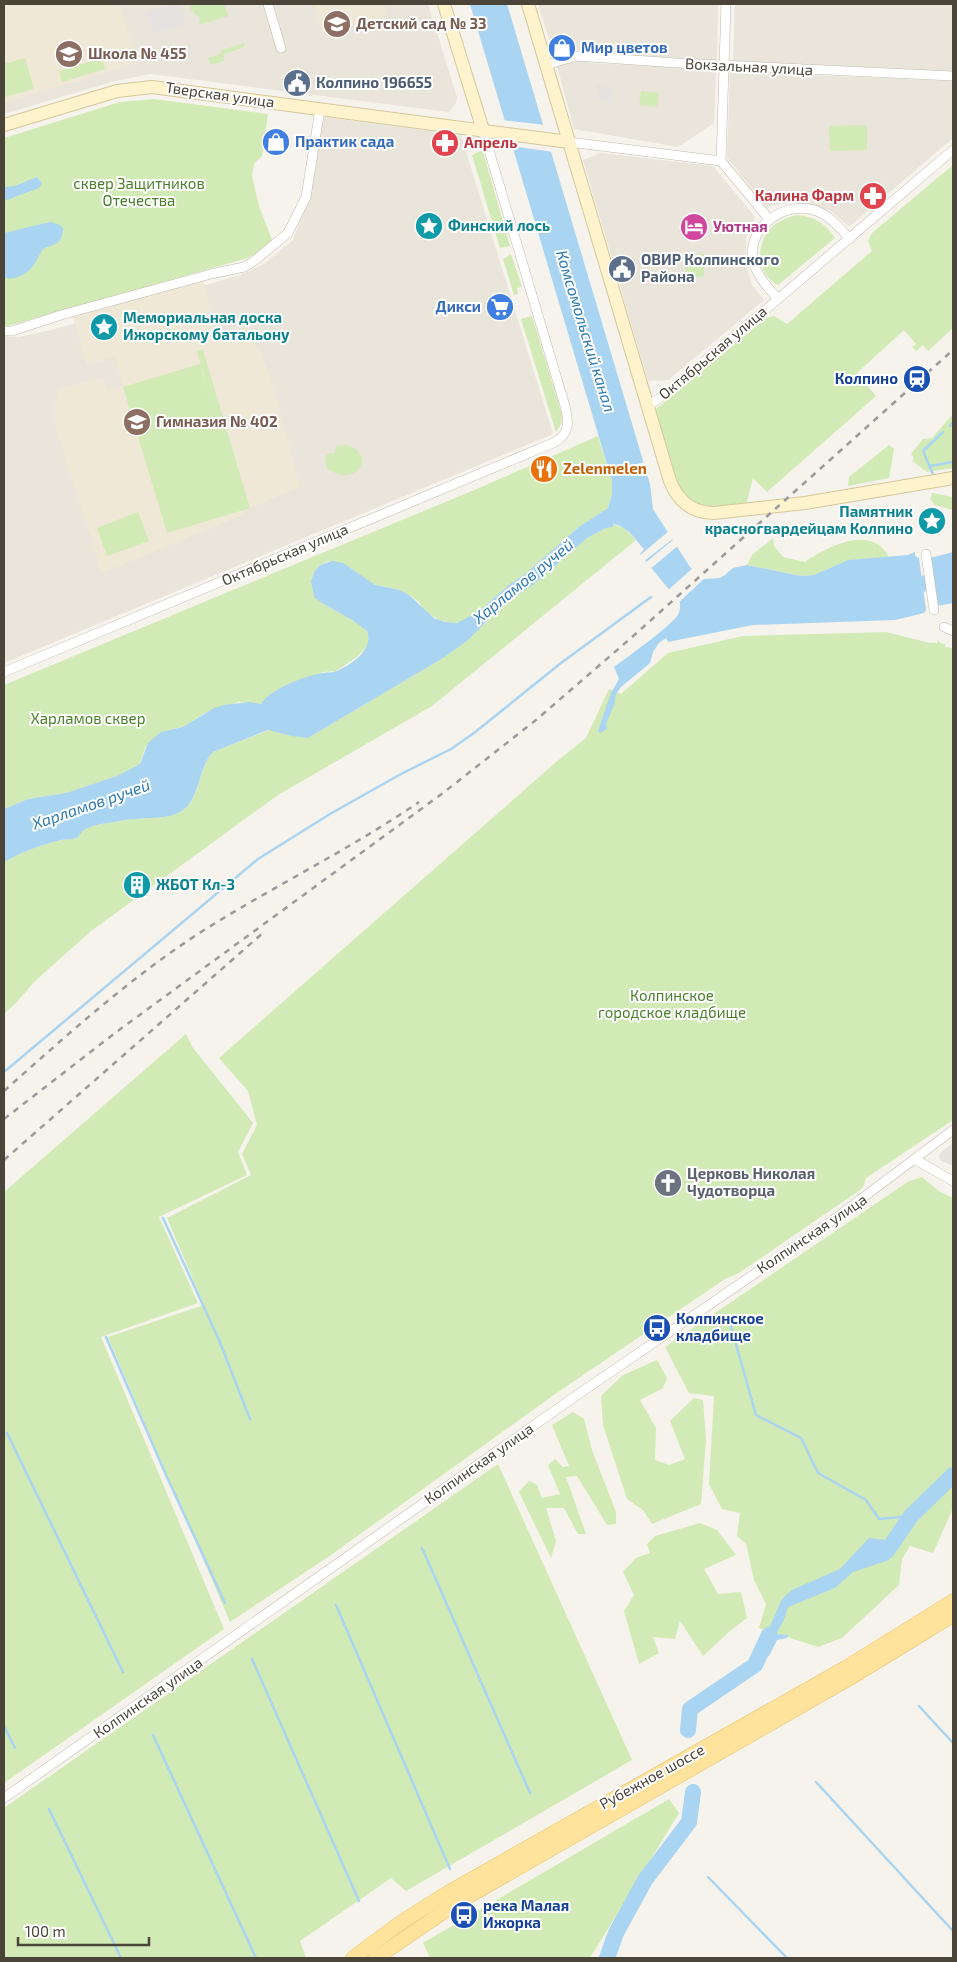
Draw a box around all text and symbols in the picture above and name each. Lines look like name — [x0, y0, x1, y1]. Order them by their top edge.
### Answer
school or university icon: Детский сад № 33 — [322, 9, 352, 39]
place label: Детский сад № 33 — [356, 14, 487, 32]
shop icon: Мир цветов — [547, 33, 577, 63]
place label: Мир цветов — [581, 38, 668, 56]
school or university icon: Школа № 455 — [54, 39, 84, 69]
place label: Школа № 455 — [88, 44, 186, 62]
street label: Вокзальная улица — [685, 54, 814, 79]
public building icon: Колпино 196655 — [282, 68, 312, 98]
place label: Колпино 196655 — [316, 73, 432, 91]
street label: Тверская улица — [164, 77, 276, 112]
shop icon: Практик сада — [261, 127, 291, 157]
pharmacy icon: Апрель — [430, 128, 460, 158]
place label: Практик сада — [295, 132, 394, 150]
place label: Апрель — [464, 133, 517, 151]
park label: сквер Защитников Отечества — [73, 174, 205, 209]
pharmacy icon: Калина Фарм — [858, 181, 888, 211]
place label: Калина Фарм — [755, 186, 854, 204]
place icon: Финский лось — [414, 211, 444, 241]
hotel icon: Уютная — [679, 212, 709, 242]
place label: Финский лось — [448, 216, 550, 234]
place label: Уютная — [713, 217, 768, 235]
water label: Комсомольский канал — [553, 248, 620, 414]
place label: ОВИР Колпинского Района — [641, 250, 779, 285]
public building icon: ОВИР Колпинского Района — [607, 254, 637, 284]
supermarket icon: Дикси — [485, 292, 515, 322]
place label: Дикси — [436, 297, 481, 315]
street label: Октябрьская улица — [655, 302, 771, 404]
place label: Мемориальная доска Ижорскому батальону — [123, 308, 290, 343]
place icon: Мемориальная доска Ижорскому батальону — [89, 312, 119, 342]
station icon: Колпино — [902, 364, 932, 394]
place label: Колпино — [835, 369, 898, 387]
school or university icon: Гимназия № 402 — [122, 407, 152, 437]
place label: Гимназия № 402 — [156, 412, 278, 430]
restaurant icon: Zelenmelen — [529, 454, 559, 484]
place label: Zelenmelen — [563, 459, 647, 477]
place label: Памятник красногвардейцам Колпино — [705, 502, 914, 537]
place icon: Памятник красногвардейцам Колпино — [917, 506, 947, 536]
street label: Октябрьская улица — [219, 519, 351, 590]
water label: Харламов ручей — [468, 534, 577, 628]
park label: Харламов сквер — [31, 709, 145, 727]
water label: Харламов ручей — [28, 774, 152, 833]
building icon: ЖБОТ Кл-3 — [122, 870, 152, 900]
place label: ЖБОТ Кл-3 — [156, 875, 235, 893]
park label: Колпинское городское кладбище — [598, 986, 746, 1021]
place label: Церковь Николая Чудотворца — [687, 1164, 815, 1199]
church icon: Церковь Николая Чудотворца — [653, 1168, 683, 1198]
street label: Колпинская улица — [753, 1190, 871, 1278]
place label: Колпинское кладбище — [676, 1309, 764, 1344]
bus stop icon: Колпинское кладбище — [642, 1313, 672, 1343]
street label: Колпинская улица — [420, 1419, 537, 1508]
street label: Колпинская улица — [89, 1653, 206, 1742]
street label: Рубежное шоссе — [596, 1740, 708, 1813]
place label: река Малая Ижорка — [483, 1896, 569, 1931]
bus stop icon: река Малая Ижорка — [449, 1900, 479, 1930]
scale bar — [18, 1914, 149, 1946]
text: 100 m — [25, 1922, 66, 1940]

